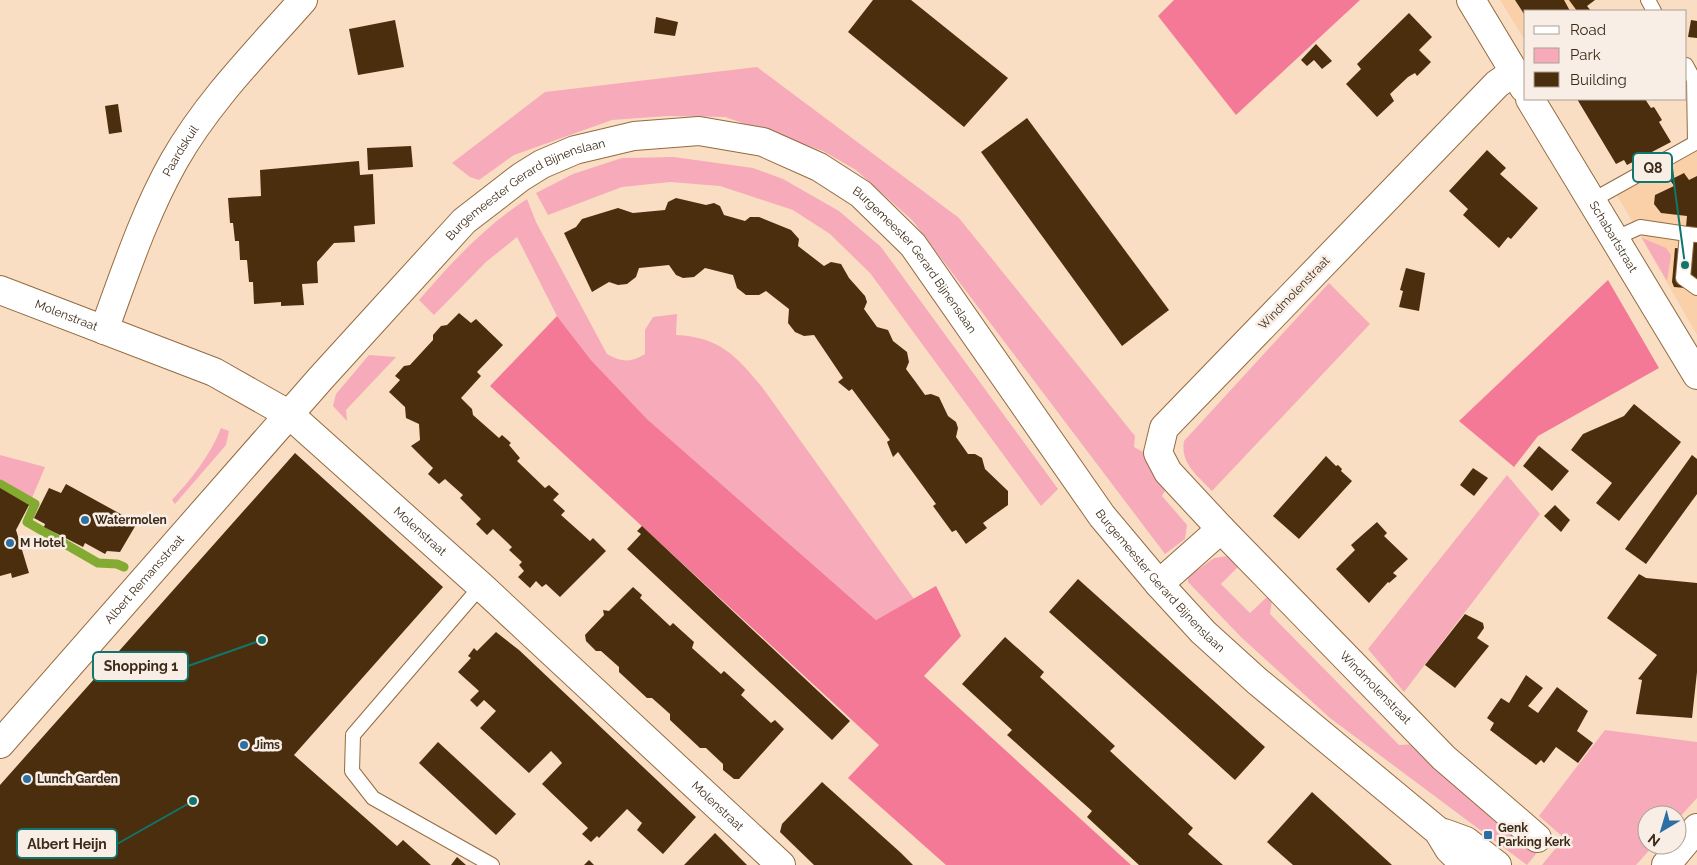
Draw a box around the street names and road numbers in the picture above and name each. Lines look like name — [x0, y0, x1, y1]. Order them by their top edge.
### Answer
street label: Paardskuil — [160, 122, 202, 179]
street label: Burgemeester Gerard Bijnenslaan — [443, 136, 607, 243]
street label: Burgemeester Gerard Bijnenslaan — [850, 184, 979, 336]
street label: Schabartstraat — [1586, 199, 1640, 275]
street label: Windmolenstraat — [1256, 254, 1332, 332]
street label: Molenstraat — [33, 297, 100, 334]
street label: Molenstraat — [391, 504, 449, 559]
street label: Burgemeester Gerard Bijnenslaan — [1093, 507, 1227, 655]
street label: Albert Remansstraat — [102, 532, 187, 627]
street label: Windmolenstraat — [1337, 648, 1414, 727]
street label: Molenstraat — [689, 778, 747, 834]

